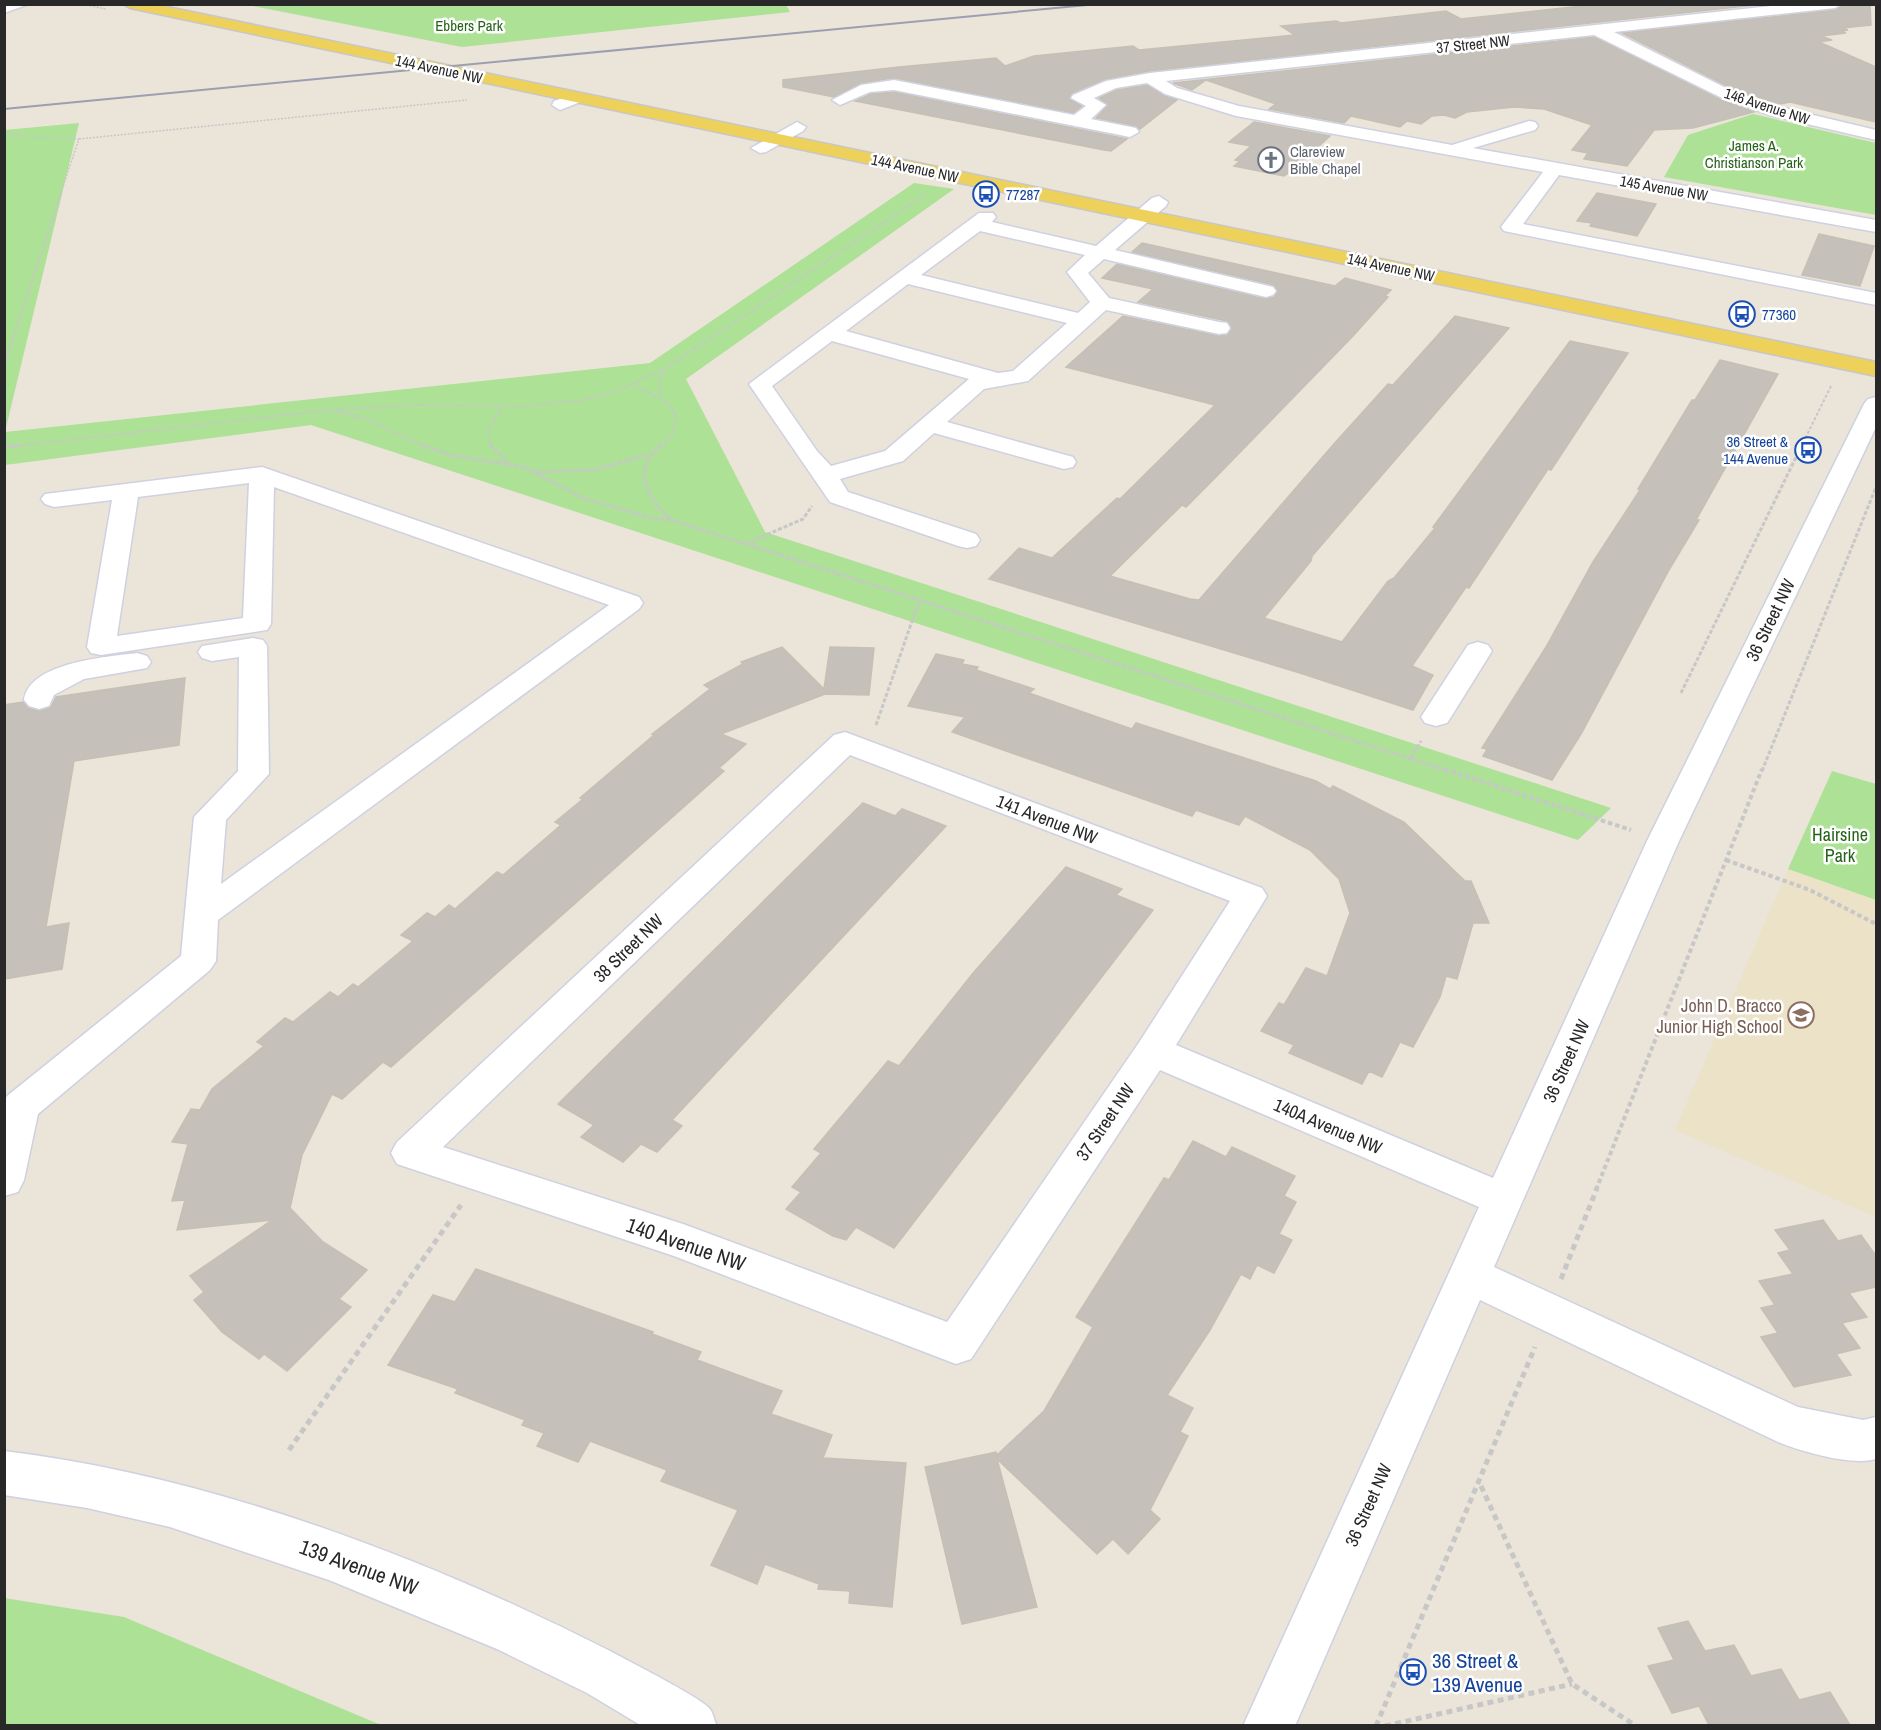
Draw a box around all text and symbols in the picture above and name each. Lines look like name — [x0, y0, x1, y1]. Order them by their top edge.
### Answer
park label: Ebbers Park — [435, 15, 504, 36]
street label: 37 Street NW — [1435, 30, 1511, 58]
street label: 144 Avenue NW — [393, 50, 485, 89]
street label: 146 Avenue NW — [1722, 82, 1813, 130]
park label: James A. Christianson Park — [1705, 135, 1804, 173]
place label: Clareview Bible Chapel — [1290, 141, 1360, 179]
church icon: Clareview Bible Chapel — [1256, 145, 1286, 175]
street label: 144 Avenue NW — [869, 149, 961, 188]
street label: 145 Avenue NW — [1619, 170, 1710, 206]
bus stop icon: 77287 — [971, 179, 1001, 209]
place label: 77287 — [1006, 184, 1040, 205]
street label: 144 Avenue NW — [1345, 248, 1437, 287]
bus stop icon: 77360 — [1727, 299, 1757, 329]
place label: 77360 — [1762, 304, 1796, 325]
place label: 36 Street & 144 Avenue — [1723, 431, 1789, 469]
bus stop icon: 36 Street & 144 Avenue — [1793, 435, 1823, 465]
street label: 36 Street NW — [1739, 575, 1801, 665]
street label: 141 Avenue NW — [993, 788, 1101, 850]
park label: Hairsine Park — [1812, 822, 1868, 868]
street label: 38 Street NW — [587, 908, 669, 988]
place label: John D. Bracco Junior High School — [1656, 993, 1782, 1039]
school or university icon: John D. Bracco Junior High School — [1786, 1000, 1816, 1030]
street label: 36 Street NW — [1537, 1015, 1595, 1107]
street label: 37 Street NW — [1070, 1078, 1140, 1166]
street label: 140A Avenue NW — [1270, 1092, 1386, 1160]
street label: 140 Avenue NW — [623, 1210, 750, 1278]
street label: 36 Street NW — [1339, 1459, 1397, 1551]
street label: 139 Avenue NW — [296, 1532, 423, 1602]
place label: 36 Street & 139 Avenue — [1432, 1646, 1523, 1699]
bus stop icon: 36 Street & 139 Avenue — [1398, 1657, 1428, 1687]

